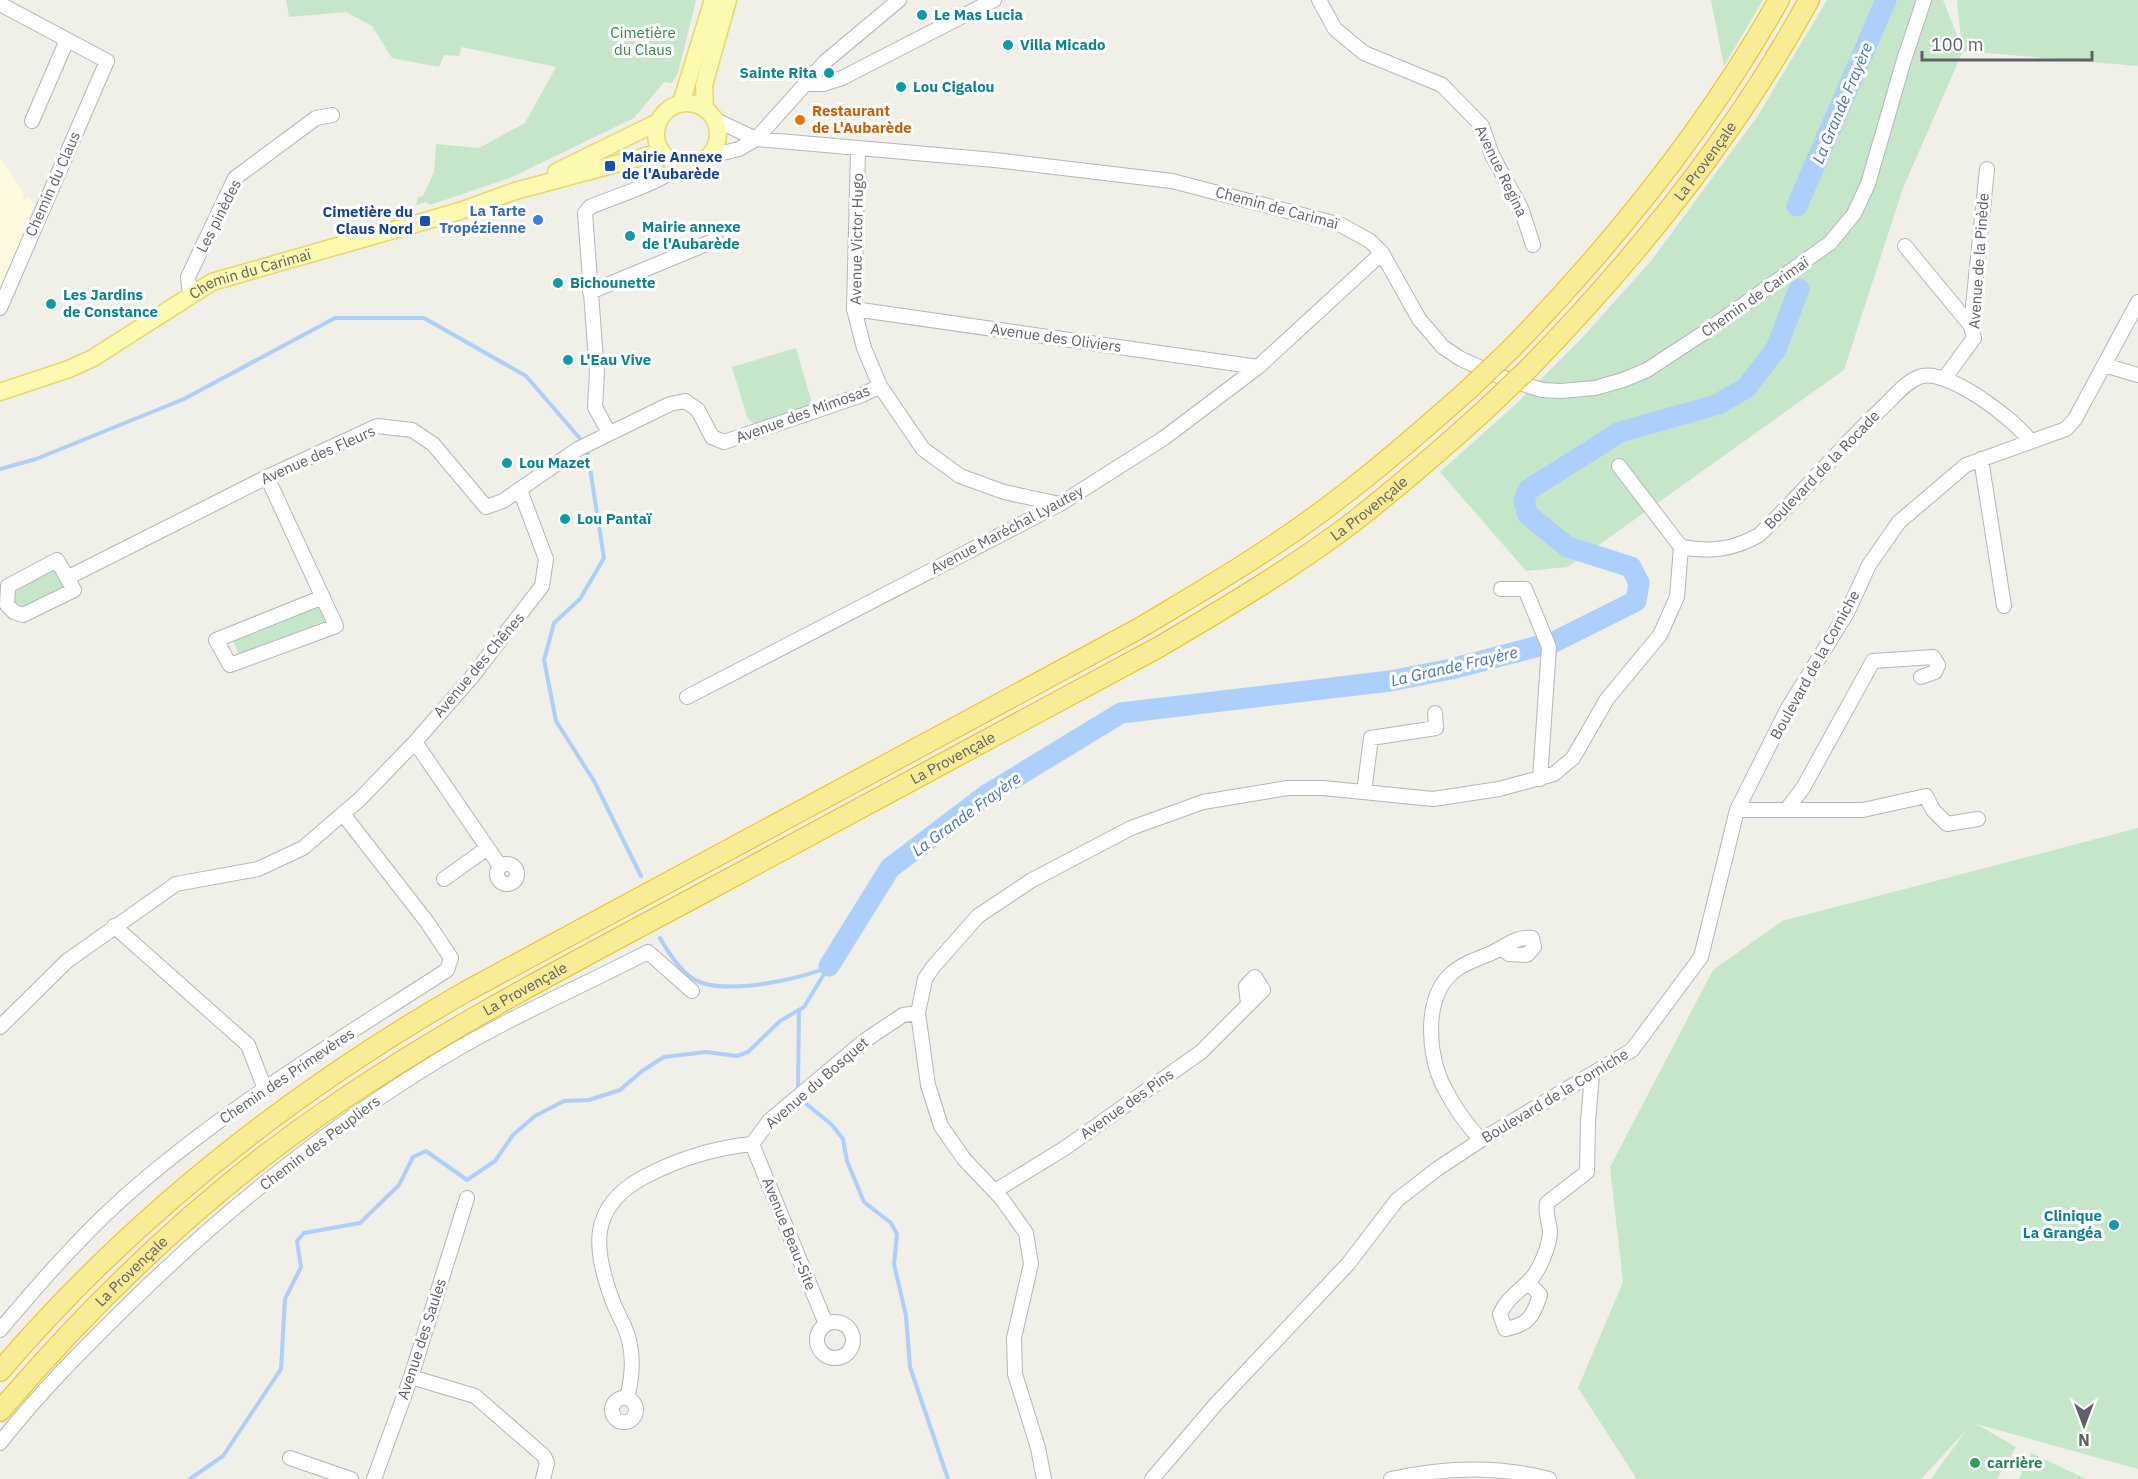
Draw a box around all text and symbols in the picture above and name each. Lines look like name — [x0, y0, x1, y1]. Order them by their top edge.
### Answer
place label: Le Mas Lucia — [934, 5, 1024, 24]
marker: Le Mas Lucia — [915, 8, 929, 22]
park label: Cimetière du Claus — [610, 23, 676, 59]
scale bar — [1922, 24, 2092, 62]
text: 100 m — [1931, 33, 1983, 56]
place label: Villa Micado — [1020, 35, 1106, 54]
marker: Villa Micado — [1001, 38, 1015, 52]
water label: La Grande Frayère — [1807, 39, 1877, 167]
place label: Sainte Rita — [740, 63, 817, 82]
marker: Sainte Rita — [822, 66, 836, 80]
place label: Lou Cigalou — [913, 77, 995, 96]
marker: Lou Cigalou — [894, 80, 908, 94]
place label: Restaurant de L'Aubarède — [812, 101, 912, 137]
marker: Restaurant de L'Aubarède — [793, 113, 807, 127]
street label: La Provençale — [1670, 118, 1740, 204]
street label: Avenue Regina — [1471, 122, 1532, 220]
street label: Chemin du Claus — [21, 128, 84, 239]
place label: Mairie Annexe de l'Aubarède — [622, 147, 722, 183]
marker: Mairie Annexe de l'Aubarède — [603, 159, 617, 173]
street label: Avenue Victor Hugo — [846, 173, 867, 305]
street label: Les pinèdes — [192, 176, 245, 256]
street label: Chemin de Carimaï — [1213, 182, 1341, 233]
street label: Avenue de la Pinède — [1964, 192, 1993, 330]
place label: La Tarte Tropézienne — [439, 201, 526, 237]
place label: Cimetière du Claus Nord — [323, 202, 413, 238]
marker: La Tarte Tropézienne — [531, 213, 545, 227]
marker: Cimetière du Claus Nord — [418, 214, 432, 228]
place label: Mairie annexe de l'Aubarède — [642, 217, 741, 253]
marker: Mairie annexe de l'Aubarède — [623, 229, 637, 243]
street label: Chemin du Carimaï — [186, 244, 313, 303]
street label: Chemin de Carimaï — [1697, 252, 1812, 341]
place label: Bichounette — [570, 273, 656, 292]
marker: Bichounette — [551, 276, 565, 290]
place label: Les Jardins de Constance — [63, 285, 158, 321]
marker: Les Jardins de Constance — [44, 297, 58, 311]
street label: Avenue des Oliviers — [989, 319, 1123, 356]
place label: L'Eau Vive — [580, 350, 651, 369]
marker: L'Eau Vive — [561, 353, 575, 367]
street label: Avenue des Mimosas — [733, 380, 873, 447]
street label: Boulevard de la Rocade — [1760, 406, 1883, 533]
street label: Avenue des Fleurs — [258, 421, 378, 488]
place label: Lou Mazet — [519, 453, 591, 472]
marker: Lou Mazet — [500, 456, 514, 470]
street label: La Provençale — [1326, 472, 1411, 545]
street label: Avenue Maréchal Lyautey — [927, 481, 1087, 578]
place label: Lou Pantaï — [577, 509, 652, 528]
marker: Lou Pantaï — [558, 512, 572, 526]
street label: Boulevard de la Corniche — [1766, 587, 1864, 743]
street label: Avenue des Chênes — [429, 608, 528, 721]
water label: La Grande Frayère — [1389, 642, 1519, 690]
street label: La Provençale — [907, 727, 998, 788]
water label: La Grande Frayère — [908, 768, 1024, 860]
street label: La Provençale — [479, 958, 570, 1020]
street label: Chemin des Primevères — [216, 1023, 358, 1128]
street label: Avenue du Bosquet — [761, 1033, 872, 1133]
street label: Boulevard de la Corniche — [1478, 1044, 1632, 1147]
street label: Avenue des Pins — [1076, 1064, 1177, 1143]
street label: Chemin des Peupliers — [256, 1091, 384, 1194]
street label: Avenue Beau-Site — [758, 1175, 821, 1293]
place label: Clinique La Grangéa — [2023, 1206, 2102, 1242]
marker: Clinique La Grangéa — [2107, 1218, 2121, 1232]
street label: La Provençale — [91, 1232, 172, 1310]
street label: Avenue des Saules — [393, 1276, 450, 1402]
north arrow — [2054, 1395, 2114, 1455]
text: N — [2078, 1430, 2090, 1450]
place label: carrière — [1987, 1453, 2043, 1472]
marker: carrière — [1968, 1456, 1982, 1470]

